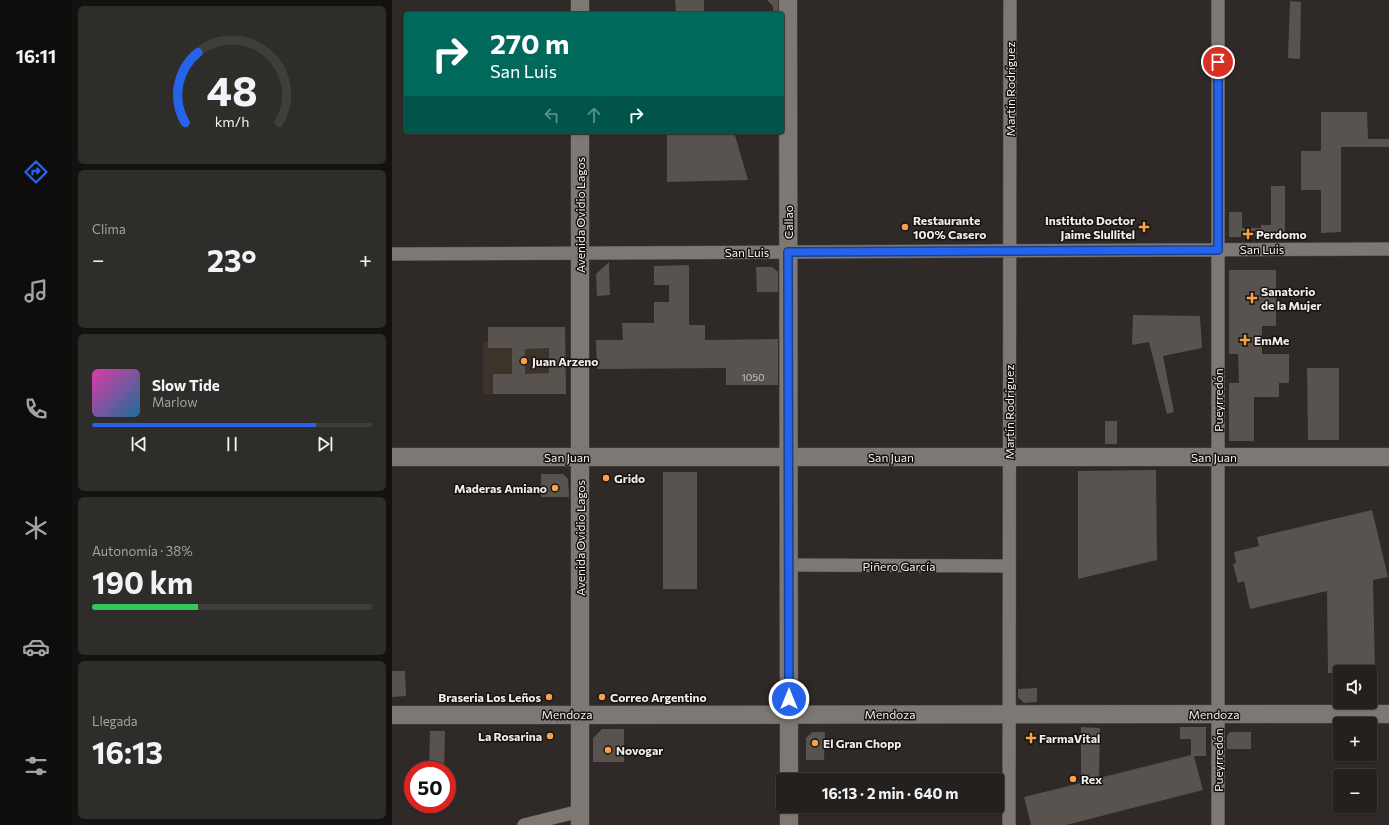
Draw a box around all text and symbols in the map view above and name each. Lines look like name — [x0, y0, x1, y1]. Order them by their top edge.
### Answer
text: 270 m — [490, 26, 569, 60]
icon: right — [424, 28, 476, 80]
street label: Martín Rodríguez — [1003, 42, 1017, 136]
text: 16:11 — [16, 45, 56, 67]
pin — [1201, 45, 1235, 79]
icon: arrive — [1207, 51, 1229, 73]
text: San Luis — [490, 60, 557, 82]
text: 48 — [206, 64, 258, 115]
icon: left — [541, 104, 563, 126]
icon: ahead — [583, 104, 605, 126]
icon: right — [625, 104, 647, 126]
text: km/h — [215, 111, 249, 129]
street label: Avenida Ovidio Lagos — [573, 157, 587, 273]
icon: directions — [22, 158, 50, 186]
street label: Callao — [781, 205, 795, 239]
place label: Restaurante 100% Casero — [913, 213, 986, 241]
place label: Instituto Doctor Jaime Slullitel — [1045, 213, 1135, 242]
text: Clima — [92, 221, 126, 237]
marker: Instituto Doctor Jaime Slullitel — [1138, 221, 1150, 233]
marker: Restaurante 100% Casero — [900, 222, 910, 232]
place label: Perdomo — [1256, 227, 1307, 241]
marker: Perdomo — [1243, 229, 1253, 239]
text: 23° — [207, 241, 257, 278]
street label: San Luis — [1240, 242, 1284, 256]
street label: San Luis — [725, 245, 769, 259]
text: − — [92, 246, 105, 273]
text: + — [359, 246, 372, 273]
icon: music — [22, 277, 50, 305]
place label: Sanatorio de la Mujer — [1261, 284, 1321, 312]
marker: Sanatorio de la Mujer — [1246, 292, 1258, 304]
place label: EmMe — [1254, 333, 1289, 347]
marker: EmMe — [1239, 334, 1251, 346]
place label: Juan Arzeno — [532, 354, 598, 369]
marker: Juan Arzeno — [519, 356, 529, 366]
street label: Martín Rodríguez — [1002, 365, 1016, 459]
street label: Pueyrredón — [1211, 368, 1225, 432]
house number: 1050 — [741, 371, 765, 383]
text: Slow Tide — [152, 376, 220, 394]
text: Marlow — [152, 394, 198, 410]
icon: phone — [22, 395, 50, 423]
icon: previous — [128, 433, 150, 455]
icon: pause — [221, 433, 243, 455]
icon: next — [314, 433, 336, 455]
street label: San Juan — [544, 450, 590, 465]
street label: San Juan — [868, 450, 914, 465]
street label: San Juan — [1191, 450, 1237, 465]
place label: Grido — [614, 471, 645, 485]
marker: Grido — [601, 473, 611, 483]
street label: Avenida Ovidio Lagos — [573, 480, 587, 596]
place label: Maderas Amiano — [454, 481, 547, 495]
marker: Maderas Amiano — [550, 483, 560, 493]
icon: climate — [22, 514, 50, 542]
text: Autonomía · 38% — [92, 543, 193, 559]
street label: Piñero García — [863, 559, 935, 573]
text: 190 km — [92, 563, 193, 600]
icon: car — [22, 633, 50, 661]
map controls — [1333, 665, 1377, 813]
button: sound — [1333, 665, 1377, 709]
position arrow — [768, 678, 810, 720]
place label: Braseria Los Leños — [438, 690, 541, 704]
place label: Correo Argentino — [610, 690, 707, 704]
marker: Braseria Los Leños — [544, 692, 554, 702]
marker: Correo Argentino — [597, 692, 607, 702]
street label: Mendoza — [542, 707, 593, 721]
street label: Mendoza — [865, 707, 916, 721]
street label: Mendoza — [1189, 707, 1240, 721]
text: Llegada — [92, 713, 138, 729]
button: + — [1333, 717, 1377, 761]
street label: Pueyrredón — [1211, 728, 1225, 792]
place label: La Rosarina — [478, 729, 542, 743]
marker: La Rosarina — [545, 731, 555, 741]
place label: FarmaVital — [1039, 731, 1100, 745]
text: 16:13 — [92, 733, 163, 770]
marker: FarmaVital — [1026, 733, 1036, 743]
place label: El Gran Chopp — [823, 736, 901, 750]
marker: El Gran Chopp — [810, 738, 820, 748]
place label: Novogar — [616, 743, 663, 757]
marker: Novogar — [603, 745, 613, 755]
icon: filters — [22, 752, 50, 780]
speed limit sign: 50 — [404, 761, 456, 813]
button: − — [1333, 769, 1377, 813]
place label: Rex — [1081, 772, 1102, 786]
marker: Rex — [1068, 774, 1078, 784]
text: 16:13 · 2 min · 640 m — [822, 784, 958, 802]

